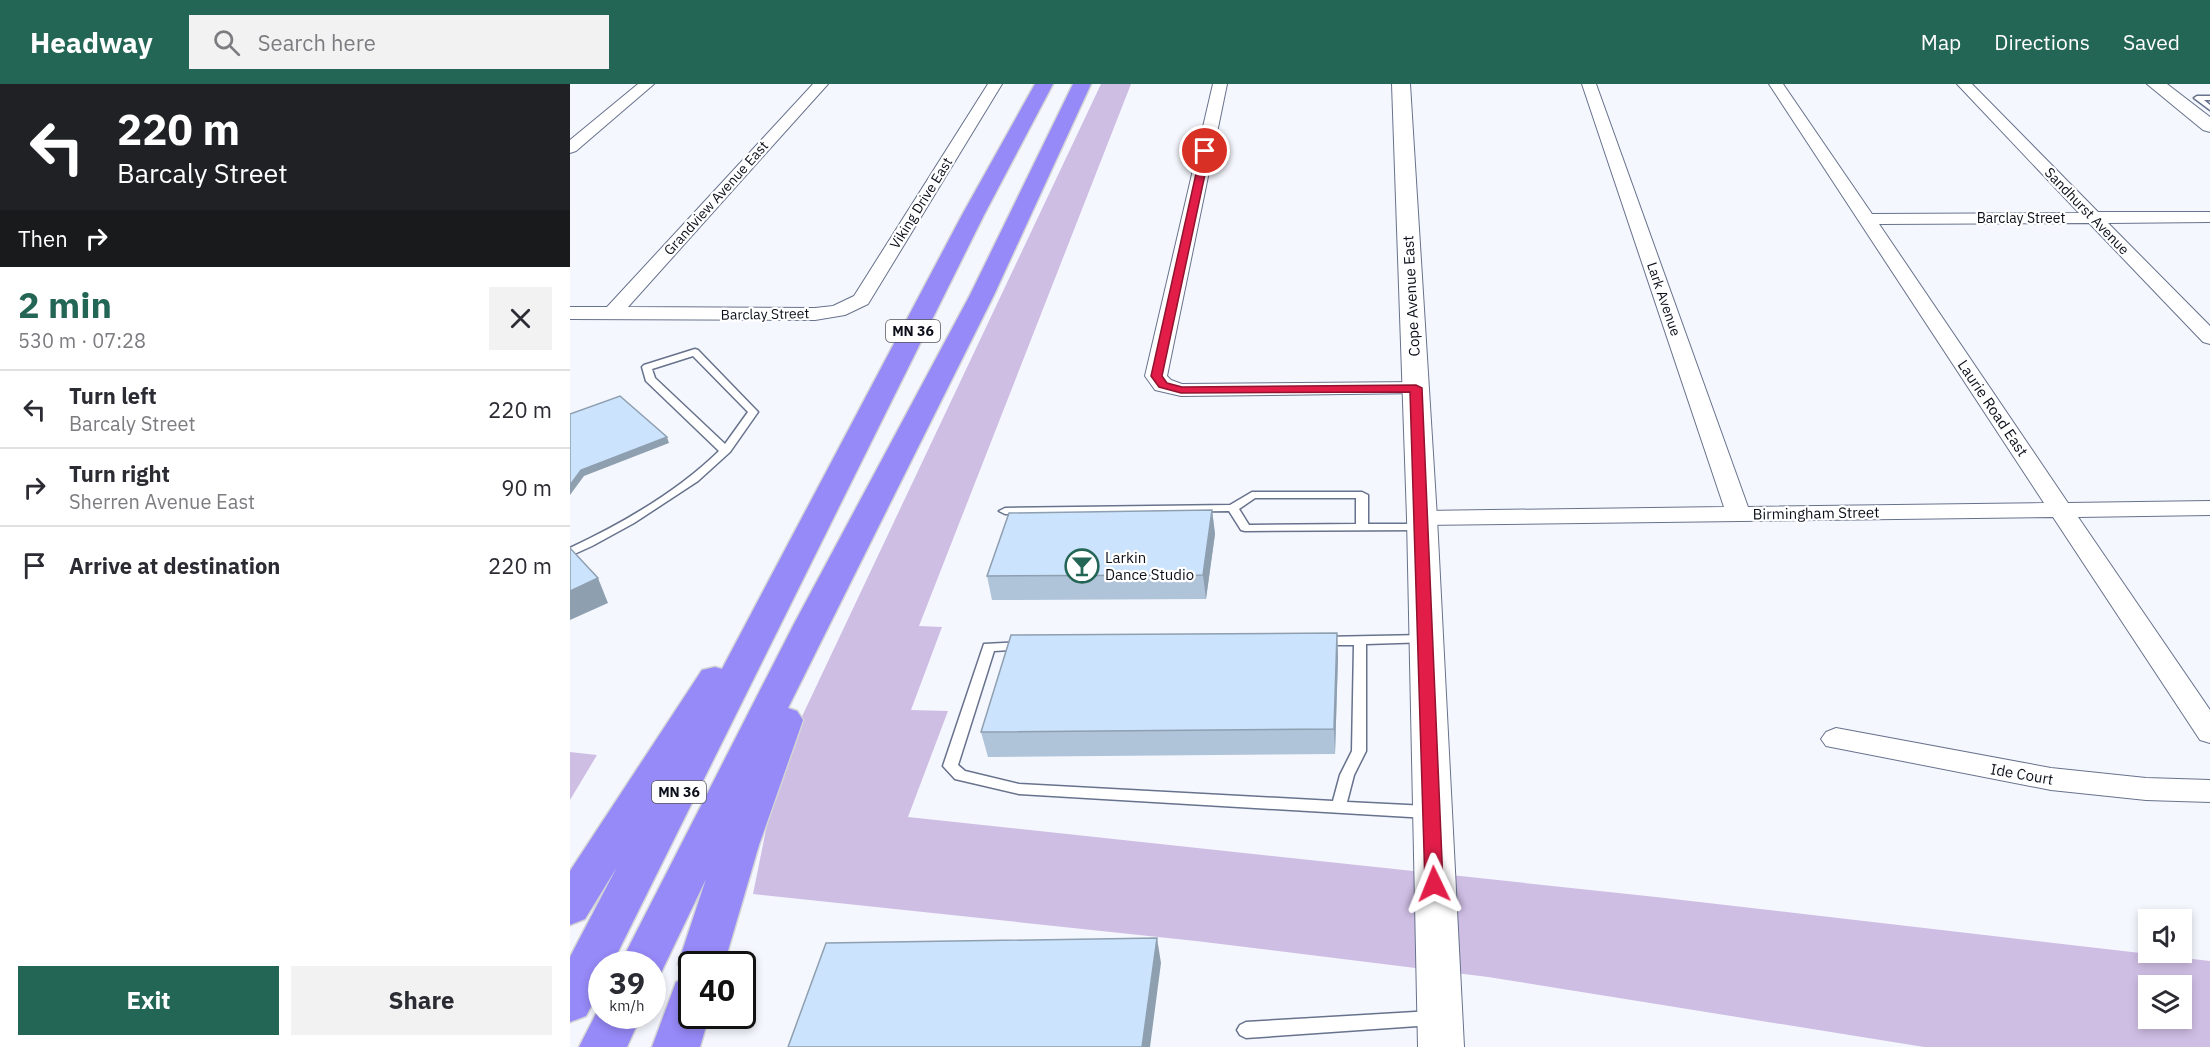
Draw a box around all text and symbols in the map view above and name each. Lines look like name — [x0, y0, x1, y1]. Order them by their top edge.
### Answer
search box — [189, 15, 609, 69]
text: Headway — [30, 24, 153, 61]
icon: search — [210, 26, 243, 59]
text: Search here — [258, 28, 376, 57]
text: Map — [1921, 28, 1961, 56]
text: Directions — [1994, 28, 2090, 56]
text: Saved — [2123, 28, 2180, 56]
text: 220 m — [117, 102, 240, 157]
icon: left — [18, 108, 96, 186]
pin — [1179, 125, 1230, 176]
icon: arrive — [1188, 134, 1221, 167]
street label: Grandview Avenue East — [660, 137, 772, 259]
street label: Viking Drive East — [886, 154, 956, 252]
text: Barcaly Street — [117, 155, 288, 190]
street label: Sandhurst Avenue — [2041, 164, 2133, 259]
street label: Barclay Street — [1977, 209, 2065, 227]
icon: right — [80, 222, 113, 255]
text: Then — [18, 224, 68, 253]
street label: Cope Avenue East — [1398, 235, 1424, 357]
street label: Lark Avenue — [1643, 260, 1685, 339]
text: 2 min — [18, 281, 112, 328]
button: close — [489, 287, 552, 350]
street label: Barclay Street — [721, 304, 810, 324]
road number: MN 36 — [886, 320, 940, 342]
text: 530 m · 07:28 — [18, 327, 146, 354]
street label: Laurie Road East — [1954, 356, 2032, 460]
text: Turn left — [69, 381, 157, 410]
icon: left — [18, 393, 51, 426]
text: 220 m — [488, 395, 552, 424]
text: Barcaly Street — [69, 410, 196, 437]
text: Turn right — [69, 459, 170, 488]
icon: right — [18, 471, 51, 504]
text: 90 m — [501, 473, 552, 502]
text: Sherren Avenue East — [69, 488, 255, 515]
street label: Birmingham Street — [1753, 502, 1879, 524]
bar icon: Larkin Dance Studio — [1064, 548, 1100, 584]
place label: Larkin Dance Studio — [1105, 548, 1194, 584]
icon: arrive — [18, 549, 51, 582]
text: Arrive at destination — [69, 551, 280, 580]
text: 220 m — [488, 551, 552, 580]
street label: Ide Court — [1989, 759, 2055, 789]
road number: MN 36 — [652, 781, 706, 803]
position arrow — [1402, 852, 1466, 916]
map controls — [2138, 909, 2192, 1029]
button: sound — [2138, 909, 2192, 963]
speed limit sign: 40 — [678, 951, 756, 1029]
text: 39 — [609, 963, 645, 1002]
button: Exit — [18, 966, 279, 1035]
button: Share — [291, 966, 552, 1035]
button: layers — [2138, 975, 2192, 1029]
text: km/h — [609, 996, 645, 1015]

